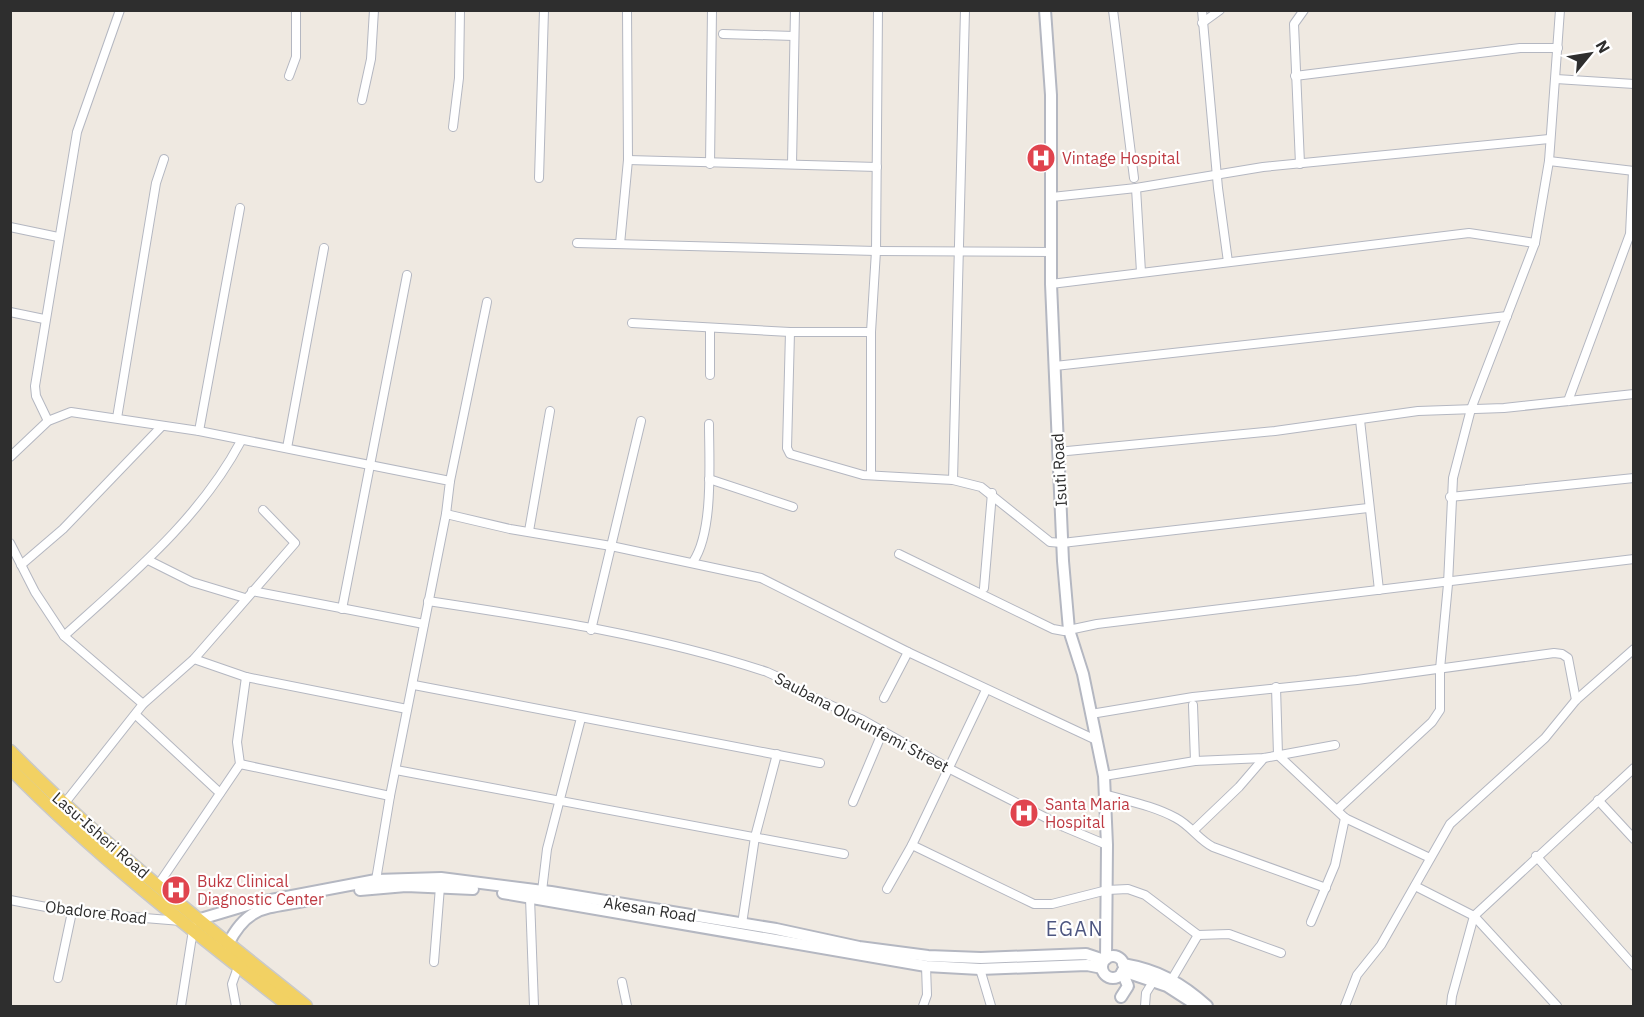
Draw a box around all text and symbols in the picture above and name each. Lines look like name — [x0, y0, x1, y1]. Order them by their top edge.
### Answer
north arrow — [1560, 24, 1620, 84]
text: N — [1591, 36, 1615, 57]
hospital icon: Vintage Hospital — [1025, 142, 1057, 174]
place label: Vintage Hospital — [1062, 148, 1180, 168]
street label: Isuti Road — [1047, 433, 1071, 507]
street label: Saubana Olorunfemi Street — [771, 668, 953, 776]
street label: Lasu-Isheri Road — [48, 787, 154, 883]
place label: Santa Maria Hospital — [1045, 794, 1130, 832]
hospital icon: Santa Maria Hospital — [1008, 797, 1040, 829]
place label: Bukz Clinical Diagnostic Center — [197, 871, 324, 909]
hospital icon: Bukz Clinical Diagnostic Center — [160, 874, 192, 906]
street label: Akesan Road — [602, 892, 698, 926]
street label: Obadore Road — [44, 896, 148, 928]
district label: EGAN — [1046, 915, 1104, 942]

